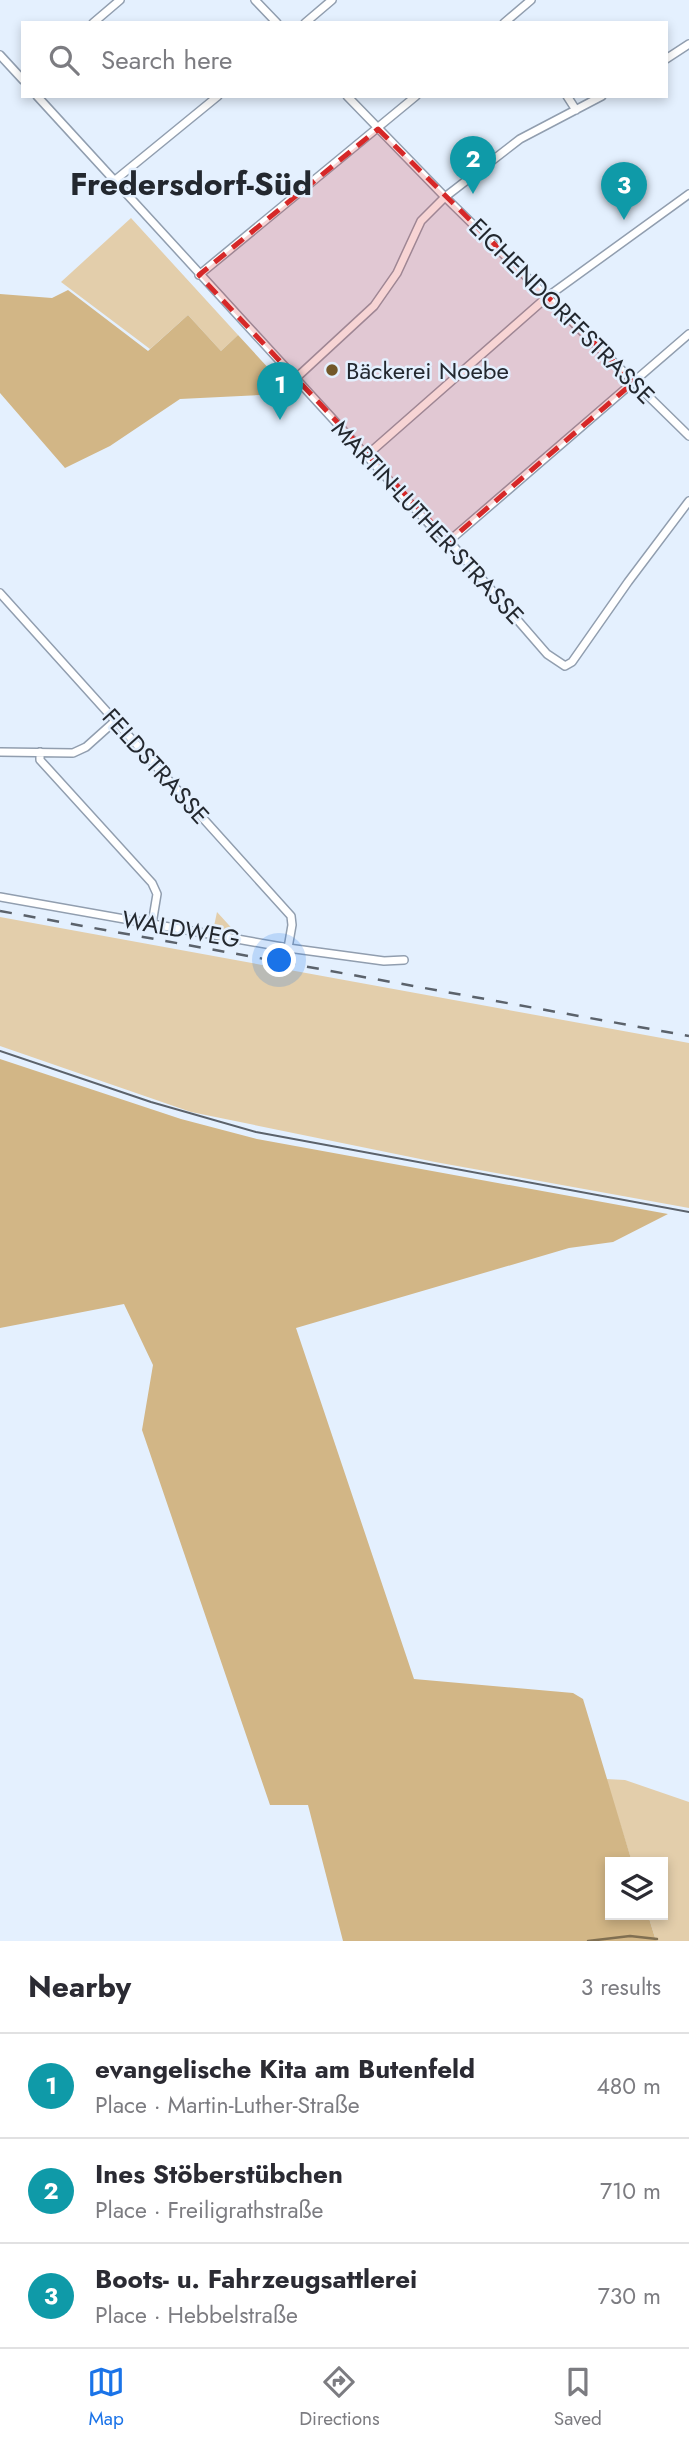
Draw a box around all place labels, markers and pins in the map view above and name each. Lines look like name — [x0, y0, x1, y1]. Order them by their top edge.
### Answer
pin: 2 — [450, 136, 496, 194]
pin: 3 — [601, 162, 647, 220]
place label: Bäckerei Noebe — [346, 353, 509, 388]
pin: 1 — [257, 362, 303, 420]
marker: Bäckerei Noebe — [324, 362, 340, 378]

